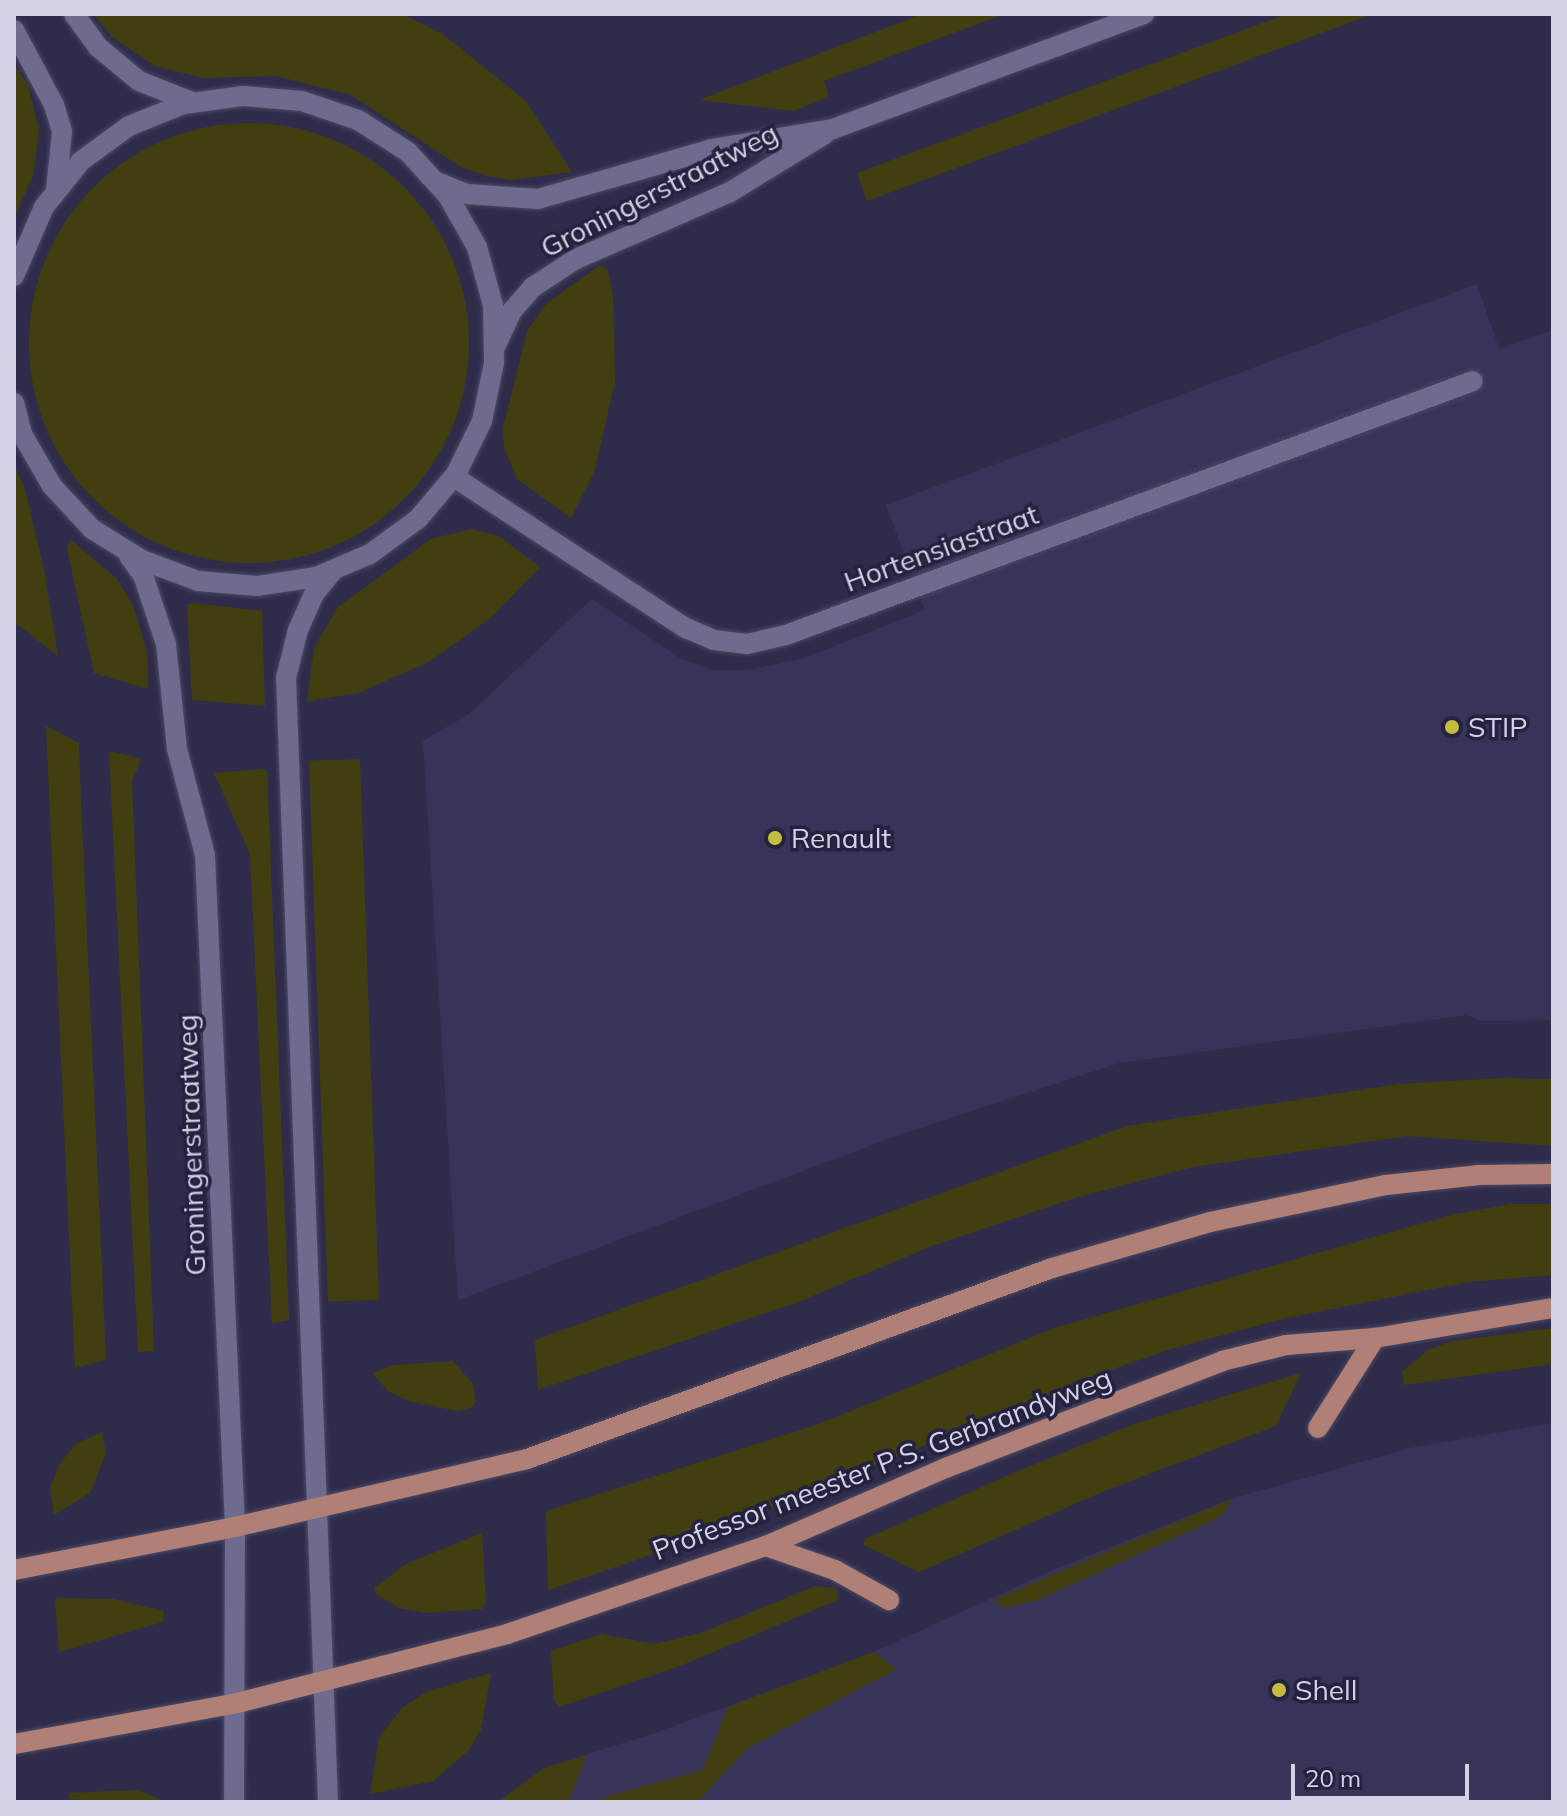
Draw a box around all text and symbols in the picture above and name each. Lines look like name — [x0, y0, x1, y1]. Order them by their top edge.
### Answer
street label: Groningerstraatweg — [535, 116, 783, 264]
street label: Hortensiastraat — [839, 497, 1043, 599]
place label: STIP — [1468, 710, 1527, 744]
marker: STIP — [1443, 718, 1461, 736]
place label: Renault — [791, 821, 891, 855]
marker: Renault — [766, 829, 784, 847]
street label: Groningerstraatweg — [170, 1014, 212, 1276]
street label: Professor meester P.S. Gerbrandyweg — [648, 1361, 1116, 1567]
place label: Shell — [1295, 1673, 1357, 1707]
marker: Shell — [1270, 1681, 1288, 1699]
scale bar — [1295, 1748, 1473, 1798]
text: 20 m — [1305, 1763, 1361, 1793]

